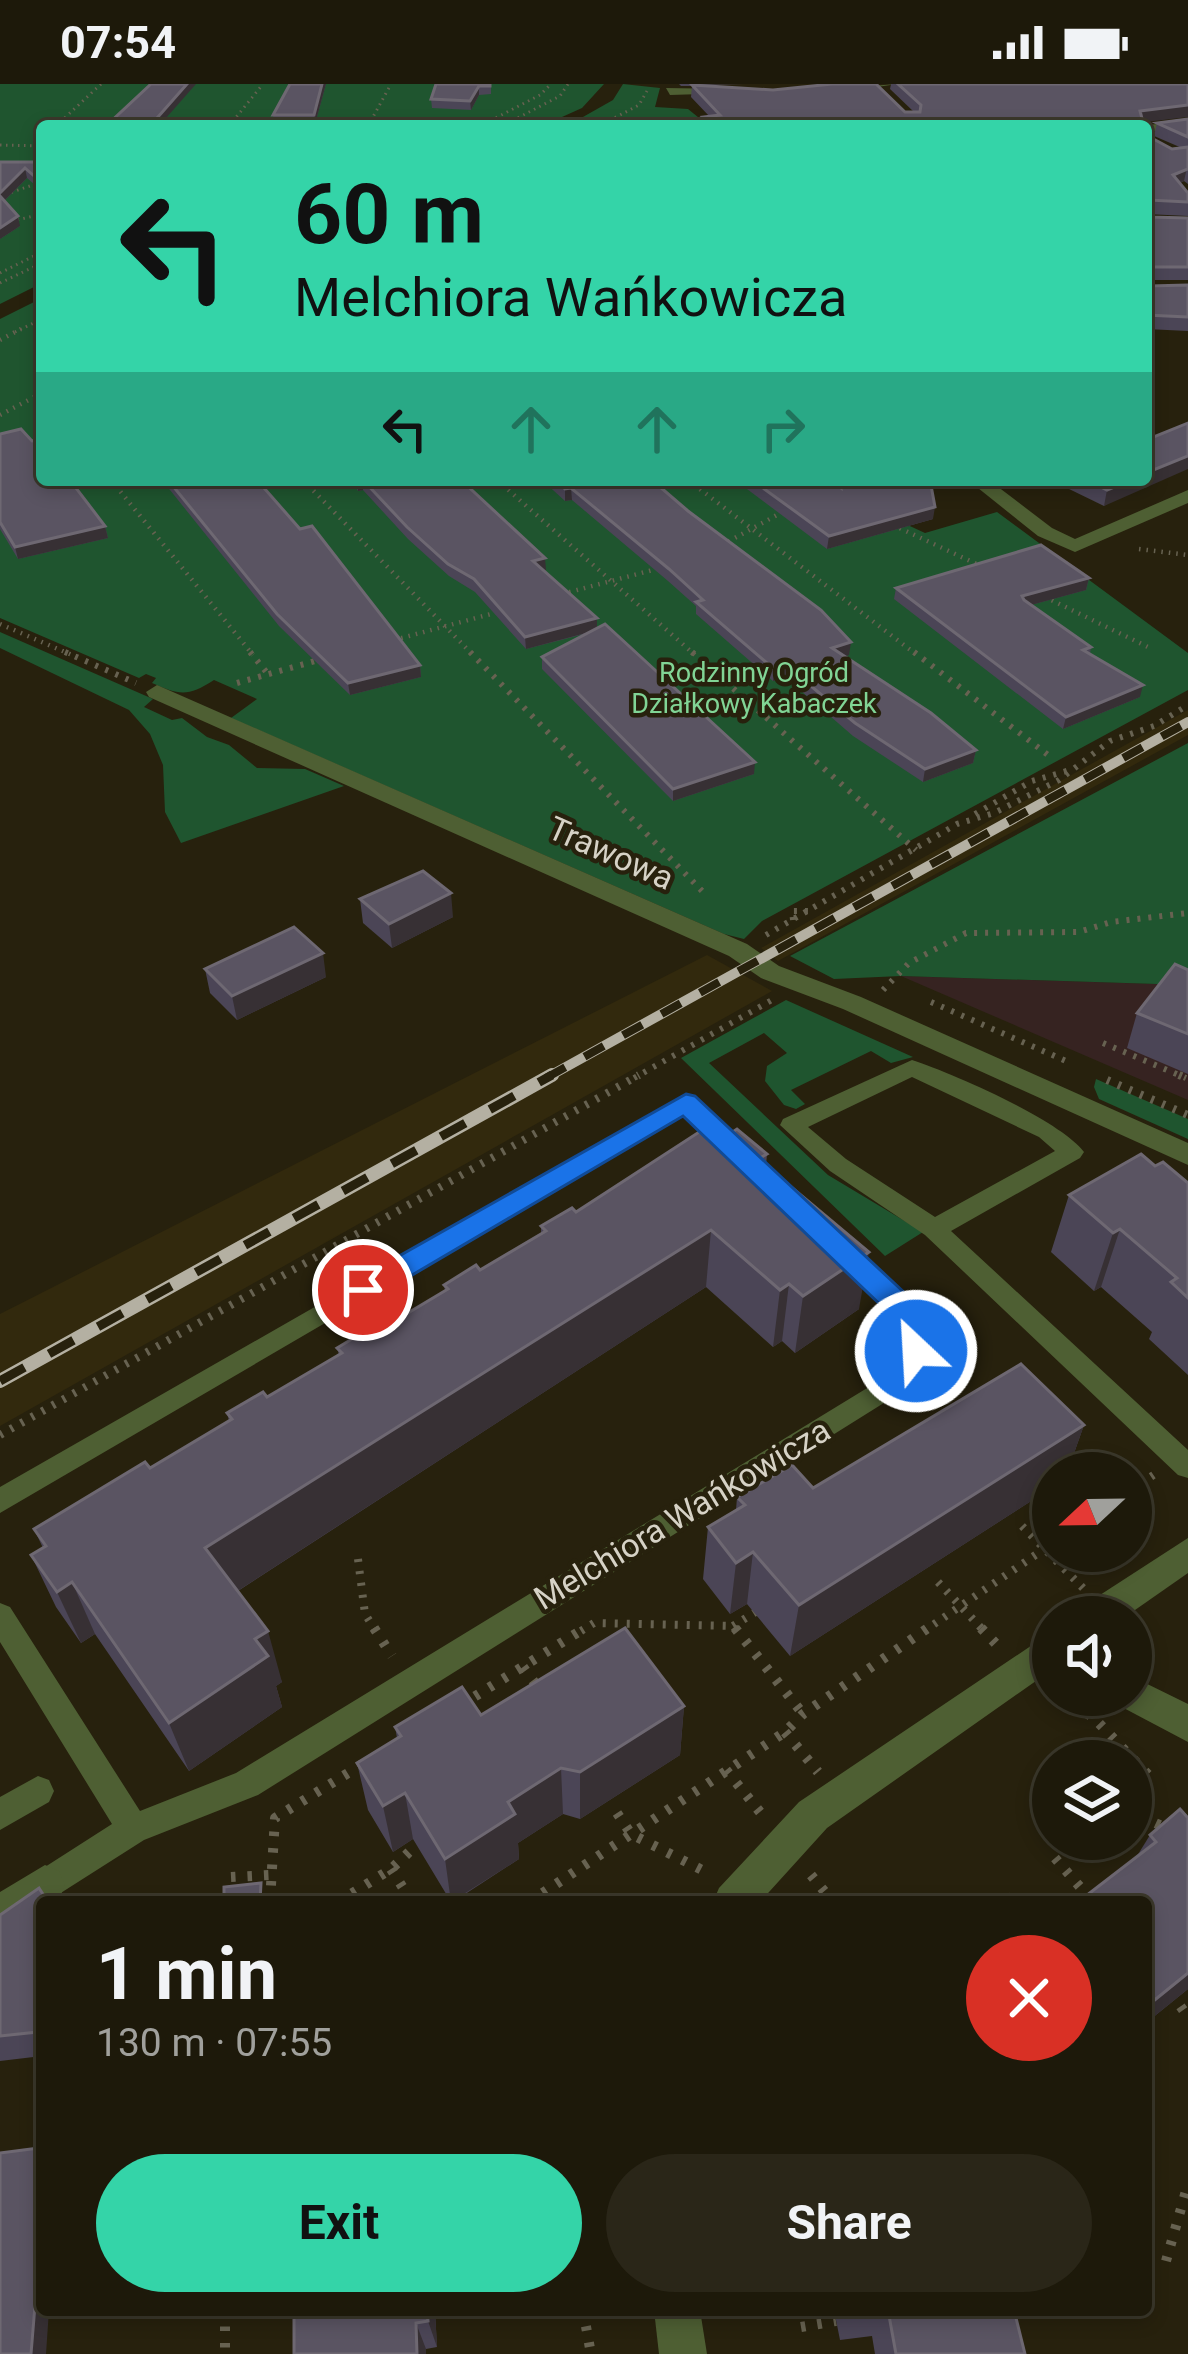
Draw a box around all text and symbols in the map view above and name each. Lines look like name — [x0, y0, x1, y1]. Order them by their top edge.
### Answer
text: 07:54 — [60, 16, 176, 69]
text: 60 m — [294, 165, 484, 264]
icon: left — [96, 168, 252, 324]
text: Melchiora Wańkowicza — [294, 266, 847, 329]
icon: left — [372, 396, 438, 462]
icon: ahead — [498, 396, 564, 462]
icon: ahead — [624, 396, 690, 462]
icon: right — [750, 396, 816, 462]
park label: Rodzinny Ogród Działkowy Kabaczek — [631, 657, 877, 720]
street label: Trawowa — [542, 808, 680, 898]
pin — [312, 1239, 414, 1341]
icon: arrive — [330, 1257, 396, 1323]
position arrow — [853, 1288, 979, 1414]
street label: Melchiora Wańkowicza — [527, 1410, 837, 1618]
north arrow — [1032, 1452, 1152, 1572]
map controls — [1032, 1452, 1152, 1860]
button: sound — [1032, 1596, 1152, 1716]
button: layers — [1032, 1740, 1152, 1860]
text: 1 min — [96, 1932, 277, 2017]
button: close — [966, 1935, 1092, 2061]
text: 130 m · 07:55 — [96, 2020, 332, 2066]
button: Exit — [96, 2154, 582, 2292]
button: Share — [606, 2154, 1092, 2292]

